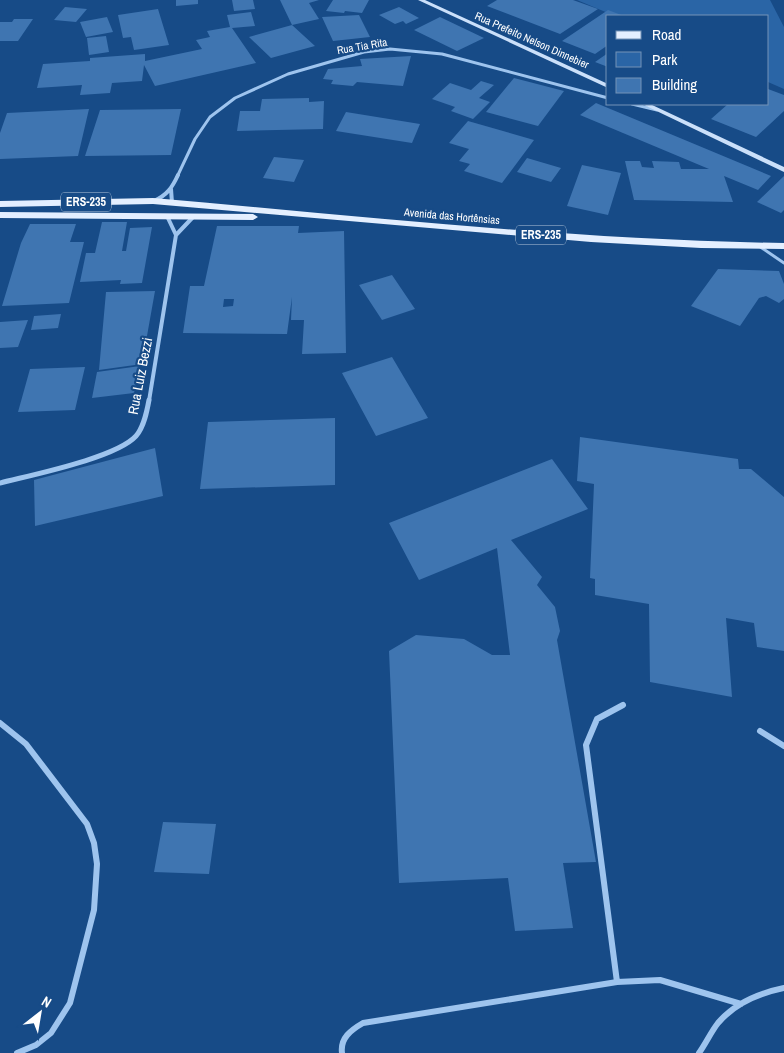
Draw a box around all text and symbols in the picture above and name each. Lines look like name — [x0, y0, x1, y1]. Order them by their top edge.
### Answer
street label: Rua Prefeito Nelson Dinnebier — [473, 9, 591, 71]
legend — [606, 15, 769, 105]
text: Road — [652, 24, 681, 45]
street label: Rua Tia Rita — [336, 35, 388, 57]
text: Park — [652, 49, 678, 70]
text: Building — [652, 74, 697, 95]
road number: ERS-235 — [61, 192, 111, 212]
street label: Avenida das Hortênsias — [403, 205, 501, 227]
road number: ERS-235 — [516, 226, 566, 244]
street label: Rua Luiz Bezzi — [124, 336, 156, 416]
north arrow — [15, 988, 65, 1038]
text: N — [39, 992, 55, 1012]

